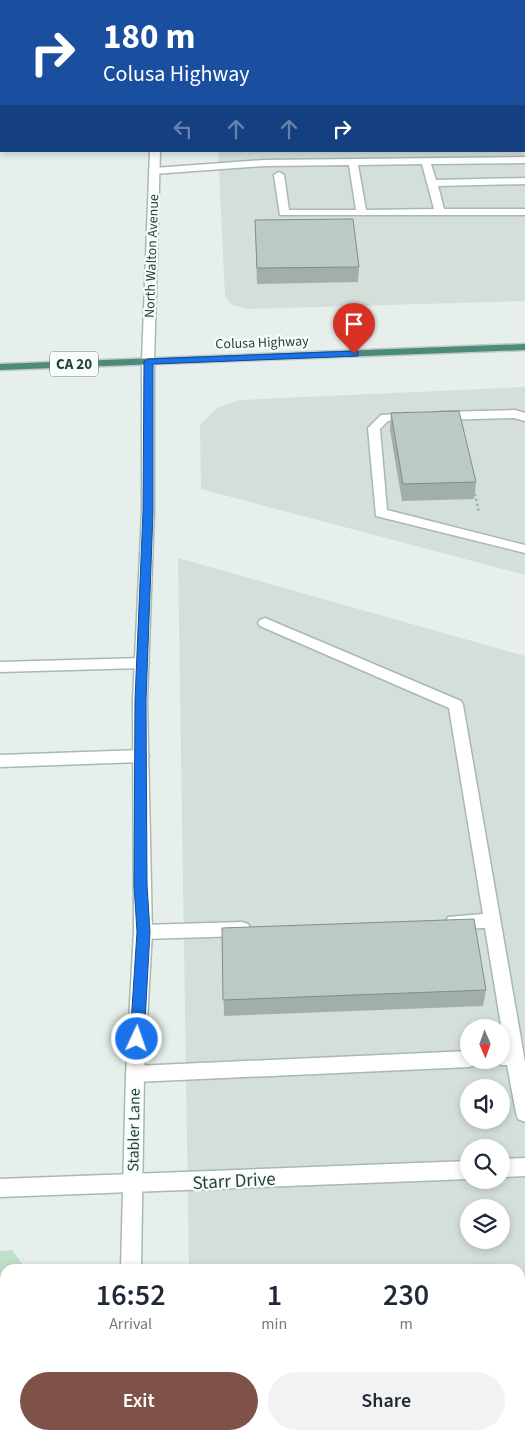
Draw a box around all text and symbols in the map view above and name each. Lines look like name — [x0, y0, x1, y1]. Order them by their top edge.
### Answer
text: 180 m — [103, 12, 195, 62]
icon: right — [20, 20, 85, 85]
text: Colusa Highway — [103, 58, 250, 90]
icon: left — [169, 115, 197, 143]
icon: ahead — [222, 115, 250, 143]
icon: ahead — [275, 115, 303, 143]
icon: right — [328, 115, 356, 143]
street label: North Walton Avenue — [140, 194, 164, 318]
pin — [333, 303, 375, 354]
icon: arrive — [340, 310, 368, 338]
street label: Colusa Highway — [215, 331, 309, 355]
road number: CA 20 — [50, 352, 98, 376]
position arrow — [110, 1012, 162, 1064]
north arrow — [460, 1019, 510, 1069]
map controls — [460, 1019, 510, 1249]
button: sound — [460, 1079, 510, 1129]
street label: Stabler Lane — [122, 1088, 146, 1172]
button: search — [460, 1139, 510, 1189]
street label: Starr Drive — [192, 1166, 276, 1197]
button: layers — [460, 1199, 510, 1249]
text: 16:52 — [96, 1274, 166, 1317]
text: 1 — [267, 1274, 282, 1317]
text: 230 — [383, 1274, 429, 1317]
text: Arrival — [109, 1313, 152, 1335]
text: min — [261, 1313, 287, 1335]
text: m — [400, 1313, 413, 1335]
button: Exit — [20, 1372, 258, 1430]
button: Share — [268, 1372, 505, 1430]

